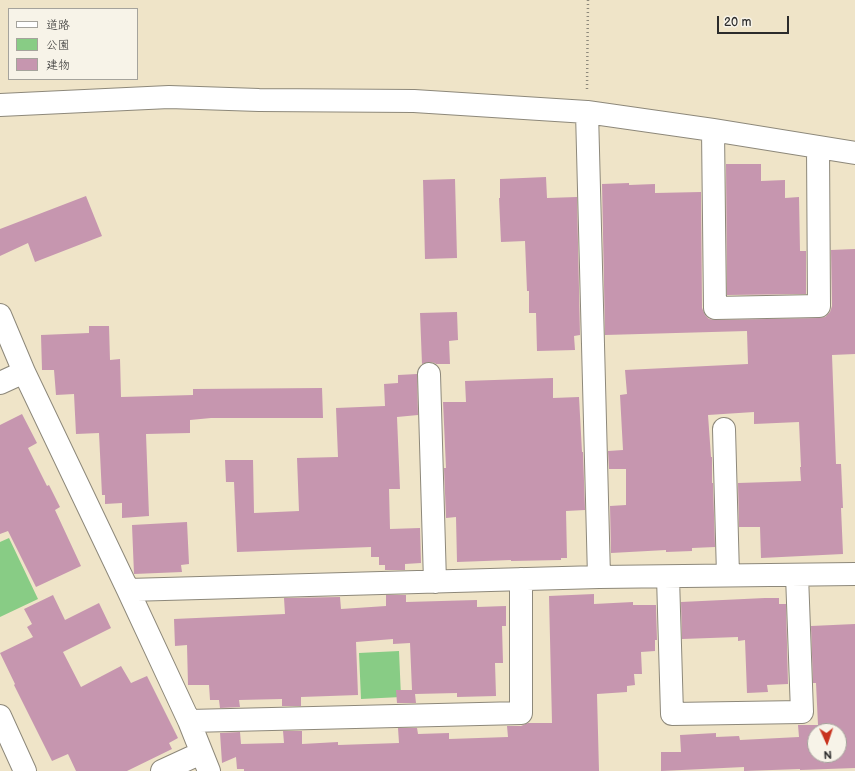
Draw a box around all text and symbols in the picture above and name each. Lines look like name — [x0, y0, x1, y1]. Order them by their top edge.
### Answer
legend — [8, 8, 138, 80]
scale bar — [719, 8, 791, 34]
text: 20 m — [724, 15, 751, 30]
text: 道路 — [46, 18, 70, 33]
text: 公園 — [46, 38, 70, 53]
text: 建物 — [46, 58, 70, 73]
north arrow — [807, 723, 847, 763]
text: N — [823, 748, 832, 761]

